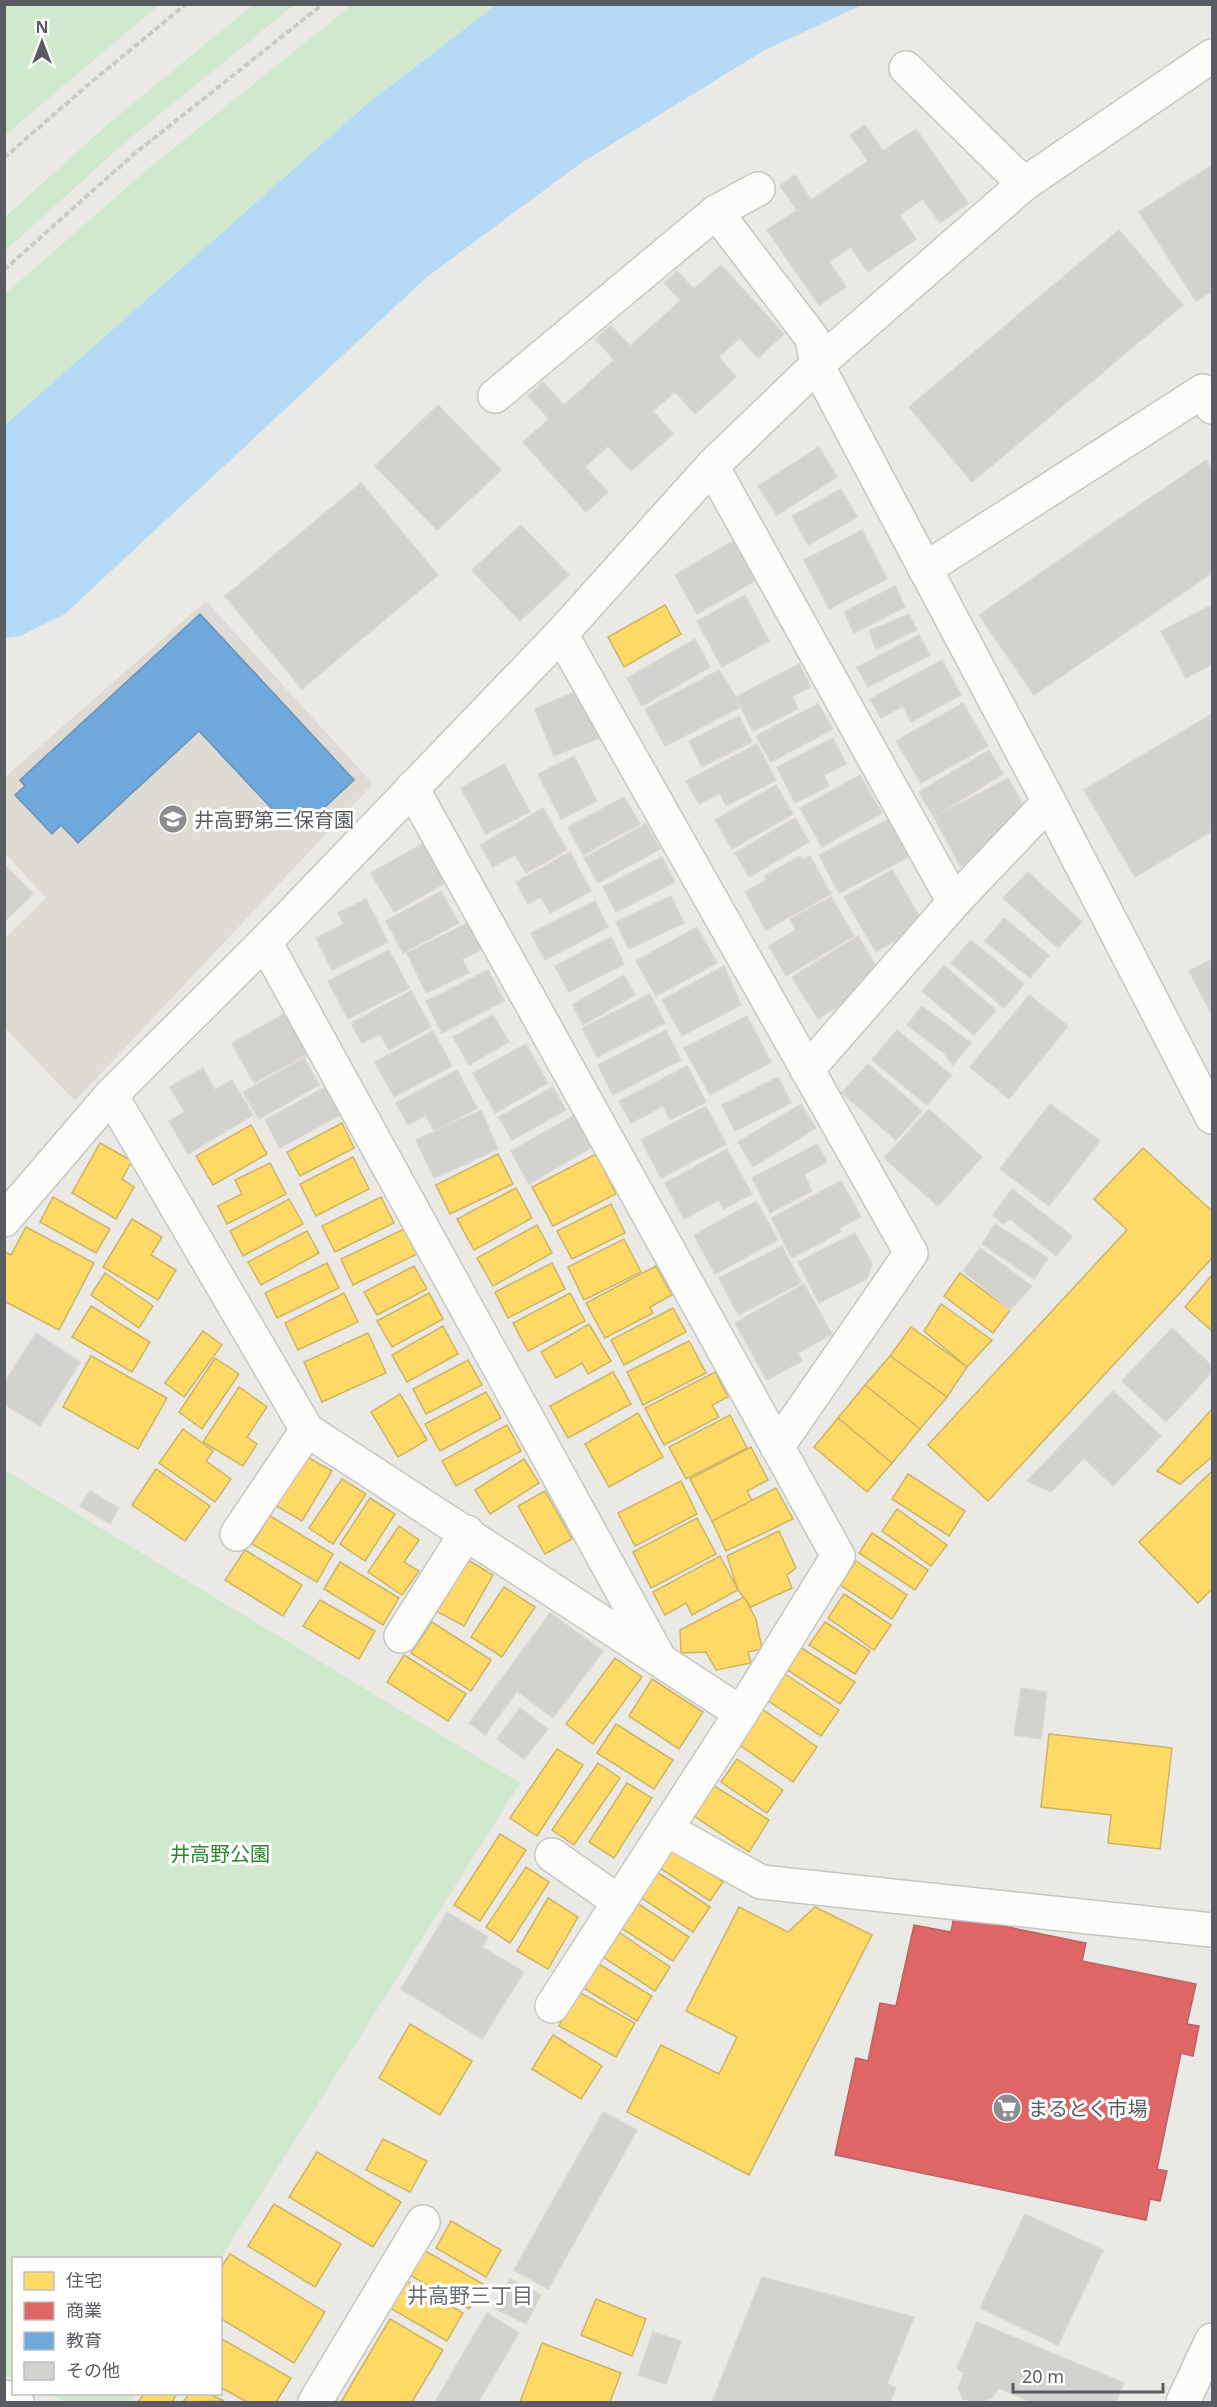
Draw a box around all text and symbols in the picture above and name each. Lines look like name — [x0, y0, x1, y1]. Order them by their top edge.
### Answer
north arrow — [12, 12, 72, 72]
text: N — [35, 16, 49, 38]
school or university icon: 井高野第三保育園 — [157, 803, 189, 835]
place label: 井高野第三保育園 — [194, 806, 354, 833]
park label: 井高野公園 — [170, 1840, 270, 1867]
supermarket icon: まるとく市場 — [991, 2092, 1023, 2124]
place label: まるとく市場 — [1028, 2095, 1147, 2122]
legend — [12, 2257, 222, 2395]
text: 住宅 — [66, 2268, 102, 2292]
district label: 井高野三丁目 — [407, 2281, 533, 2309]
text: 商業 — [66, 2298, 102, 2322]
text: 教育 — [66, 2328, 102, 2352]
scale bar — [1013, 2356, 1163, 2394]
text: その他 — [66, 2358, 120, 2382]
text: 20 m — [1022, 2364, 1064, 2388]

